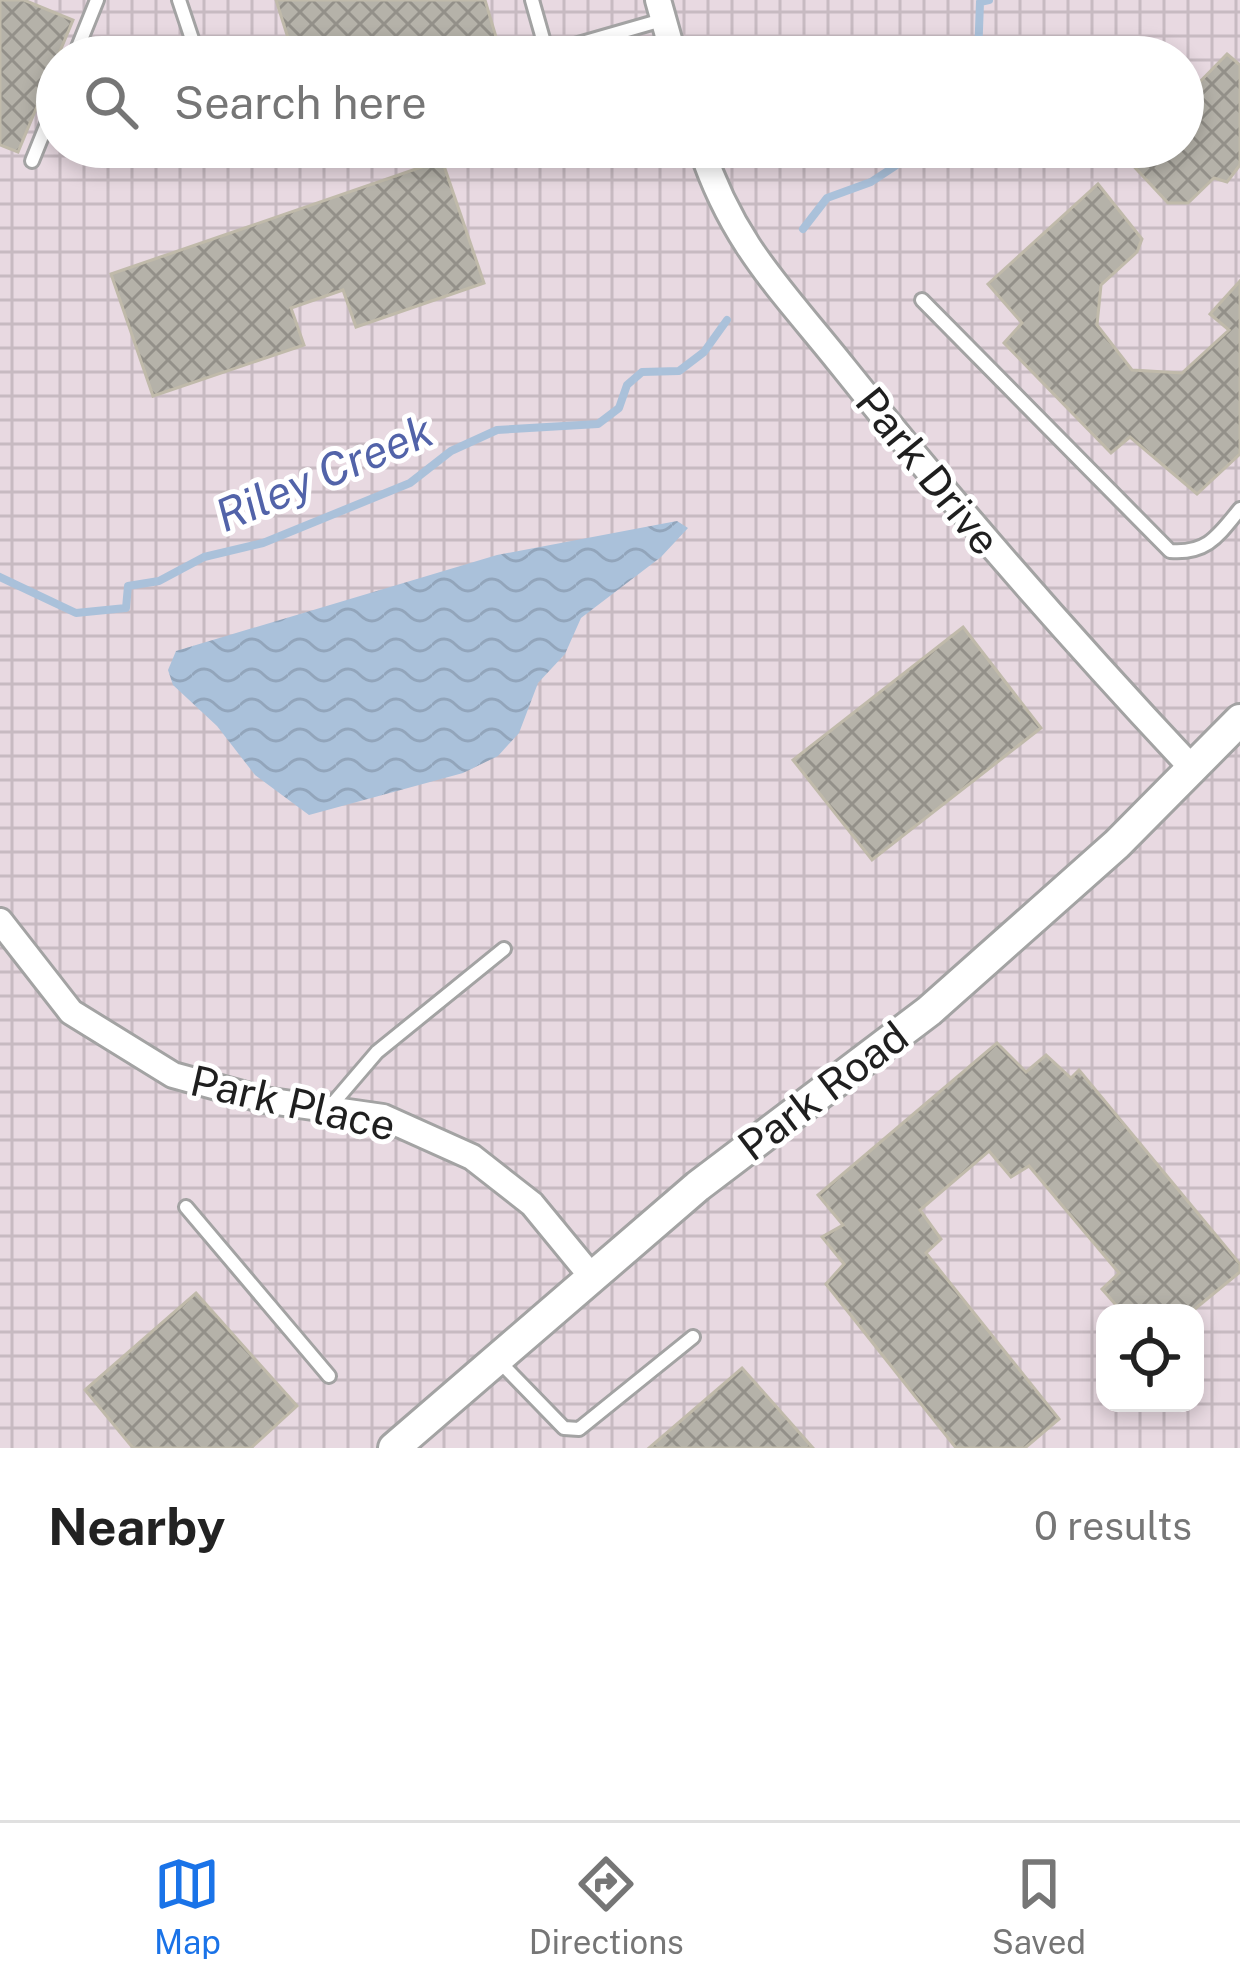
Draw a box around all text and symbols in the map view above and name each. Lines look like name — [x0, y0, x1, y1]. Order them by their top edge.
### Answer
search box — [36, 36, 1204, 168]
icon: search — [78, 69, 144, 135]
text: Search here — [174, 76, 427, 129]
street label: Park Drive — [846, 377, 1010, 564]
water label: Riley Creek — [207, 403, 441, 542]
street label: Park Road — [728, 1011, 917, 1170]
street label: Park Place — [186, 1055, 400, 1150]
map controls — [1096, 1304, 1204, 1412]
button: locate — [1096, 1304, 1204, 1412]
text: Nearby — [48, 1497, 225, 1556]
text: 0 results — [1034, 1503, 1192, 1549]
tab: Map — [154, 1851, 221, 1961]
tab: Directions — [529, 1851, 684, 1961]
tab: Saved — [992, 1851, 1086, 1961]

